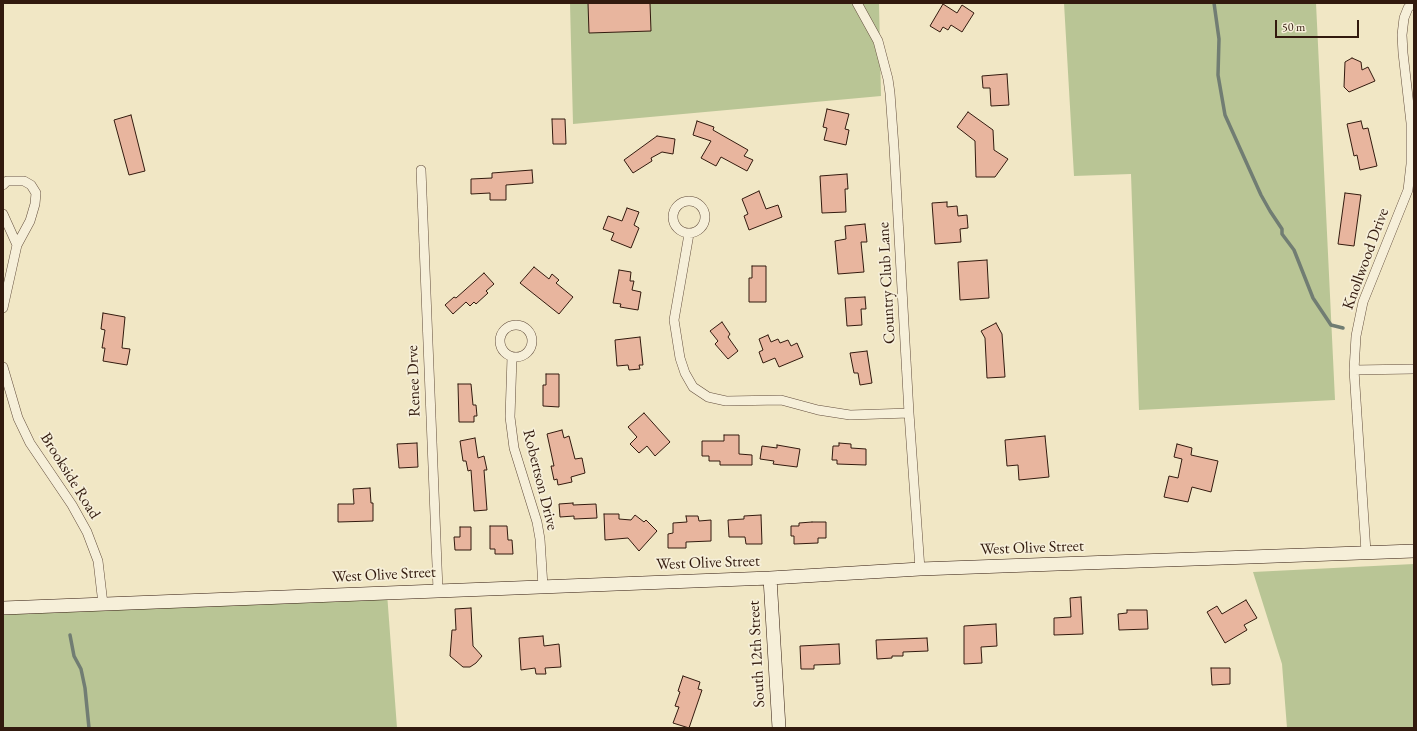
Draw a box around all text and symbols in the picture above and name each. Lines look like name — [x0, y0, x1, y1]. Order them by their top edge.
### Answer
scale bar — [1277, 12, 1361, 38]
text: 50 m — [1282, 19, 1305, 35]
street label: Knollwood Drive — [1339, 206, 1393, 312]
street label: Country Club Lane — [874, 221, 900, 345]
street label: Renee Drve — [403, 345, 425, 417]
street label: Robertson Drive — [518, 428, 562, 532]
street label: Brookside Road — [36, 429, 104, 523]
street label: West Olive Street — [980, 537, 1084, 559]
street label: West Olive Street — [656, 552, 760, 574]
street label: West Olive Street — [332, 563, 436, 587]
street label: South 12th Street — [745, 600, 769, 708]

